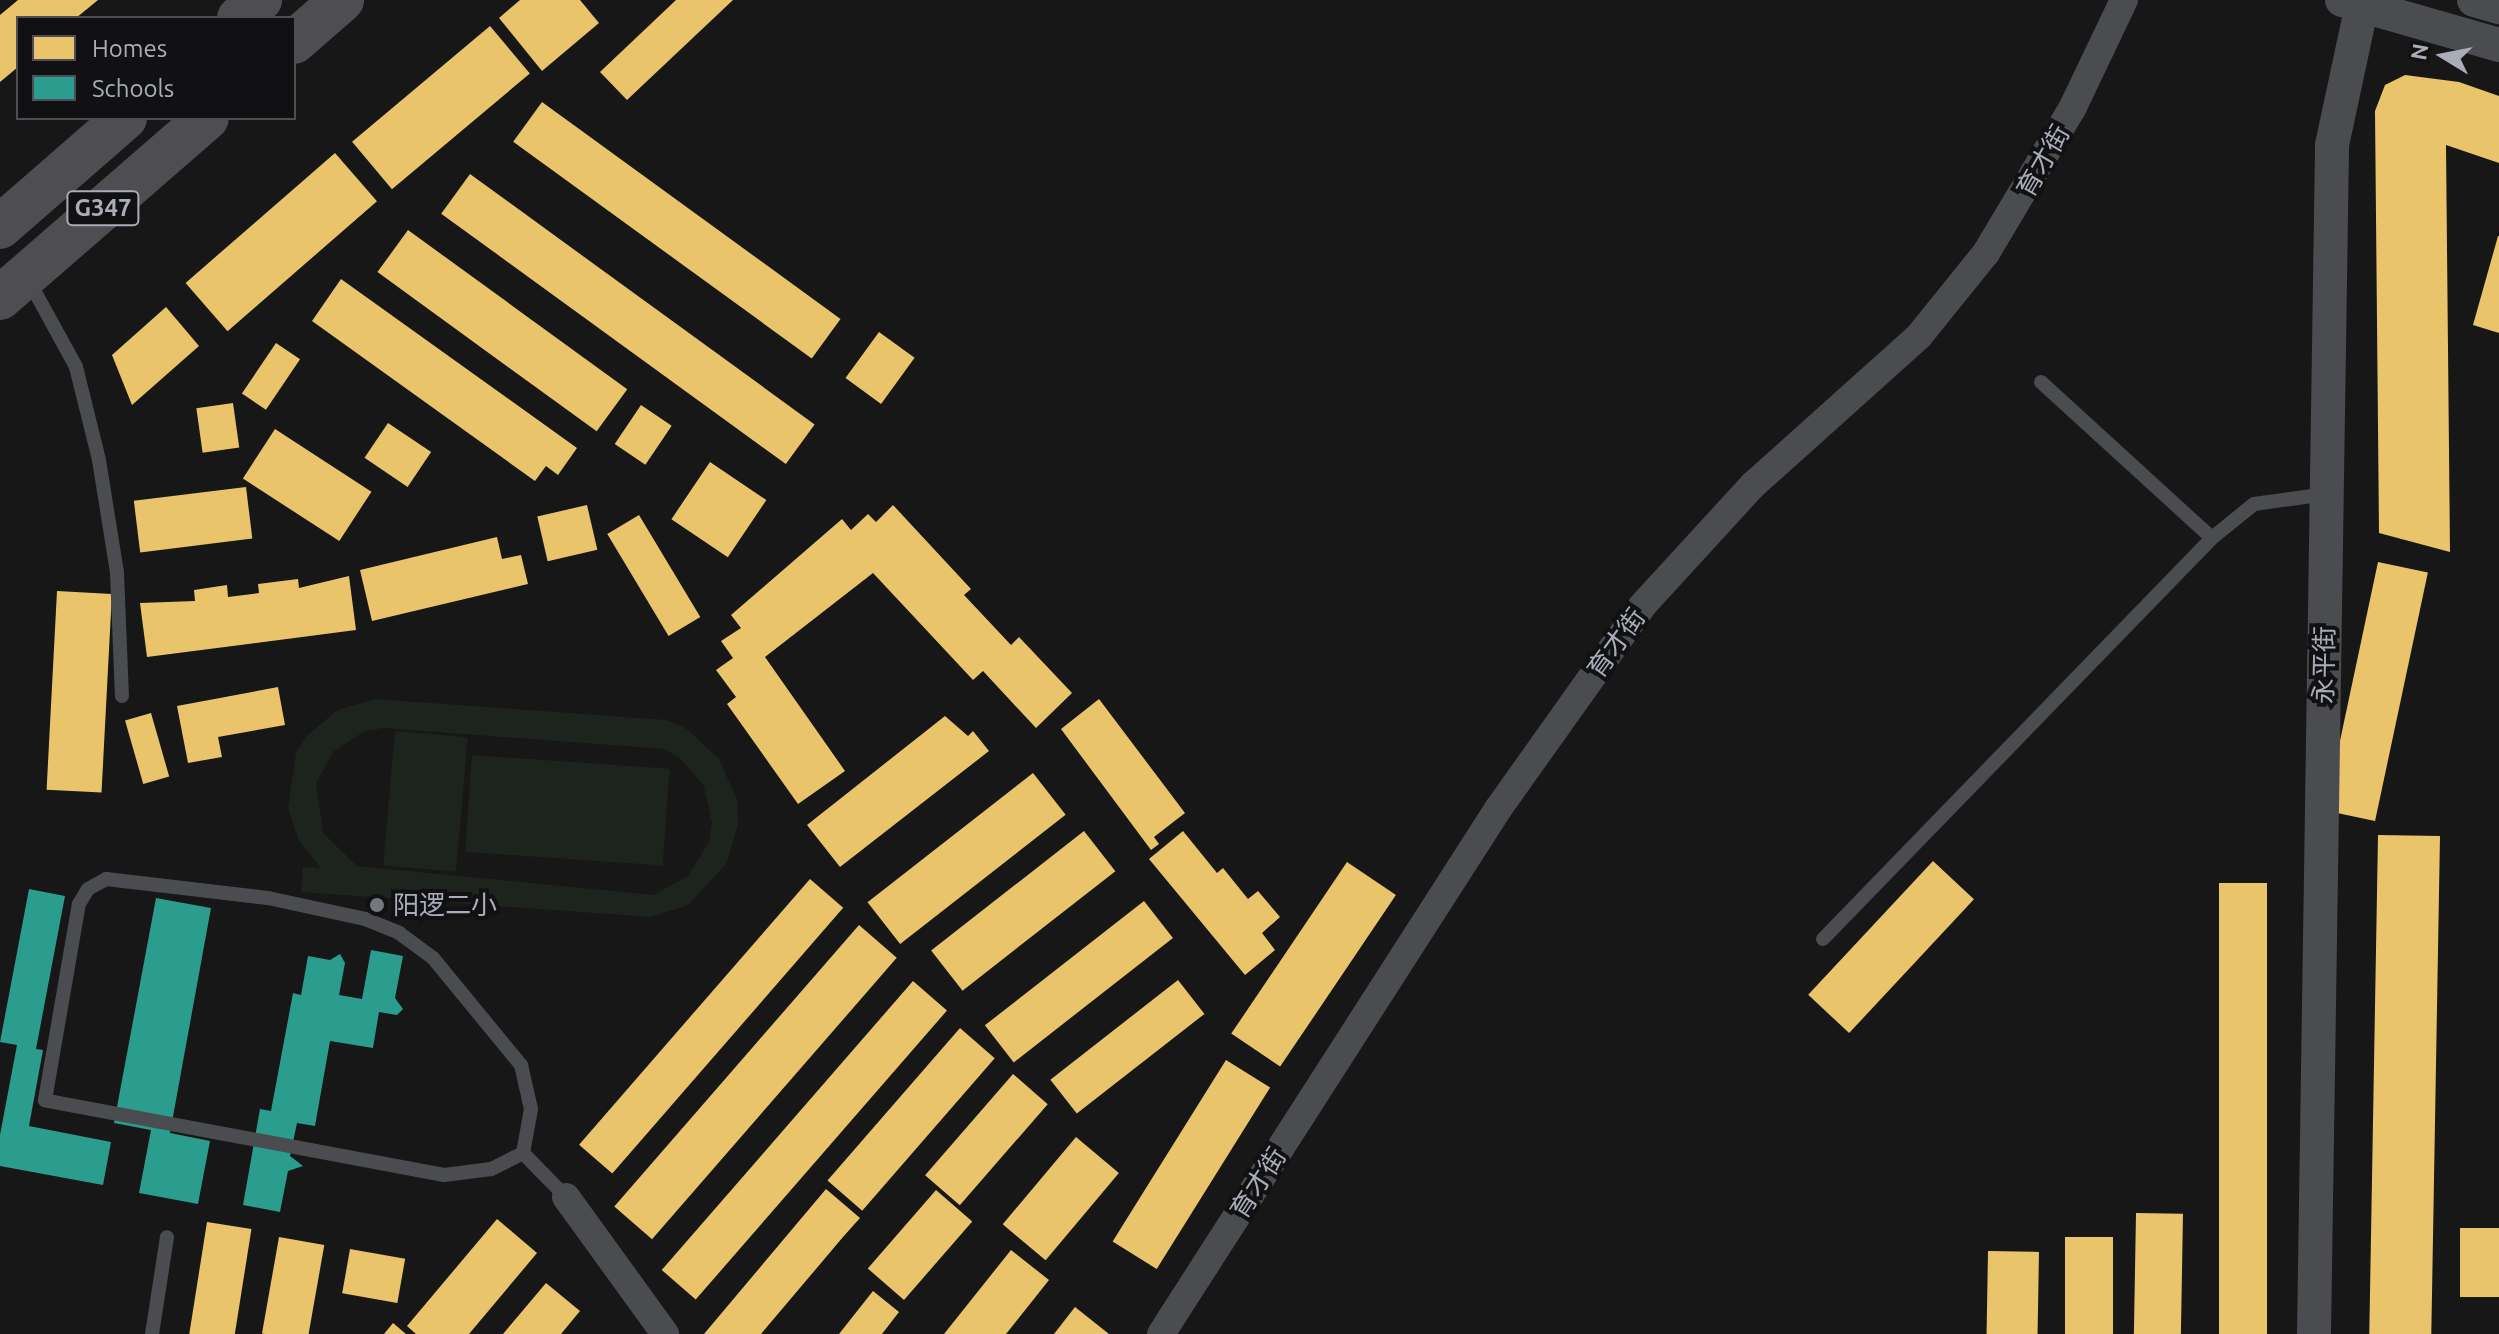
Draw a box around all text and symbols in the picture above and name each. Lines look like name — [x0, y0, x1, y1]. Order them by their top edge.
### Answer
legend — [16, 16, 296, 120]
north arrow — [2403, 16, 2483, 96]
text: Homes — [92, 35, 167, 62]
text: N — [2405, 41, 2433, 62]
text: Schools — [92, 75, 174, 102]
street label: 育才街 — [2010, 119, 2076, 203]
road number: G347 — [65, 188, 141, 228]
street label: 育才街 — [1580, 602, 1652, 684]
street label: 永平街 — [2308, 626, 2340, 704]
place label: 阳逻二小 — [393, 889, 497, 921]
marker: 阳逻二小 — [368, 896, 386, 914]
street label: 育才街 — [1224, 1142, 1292, 1224]

